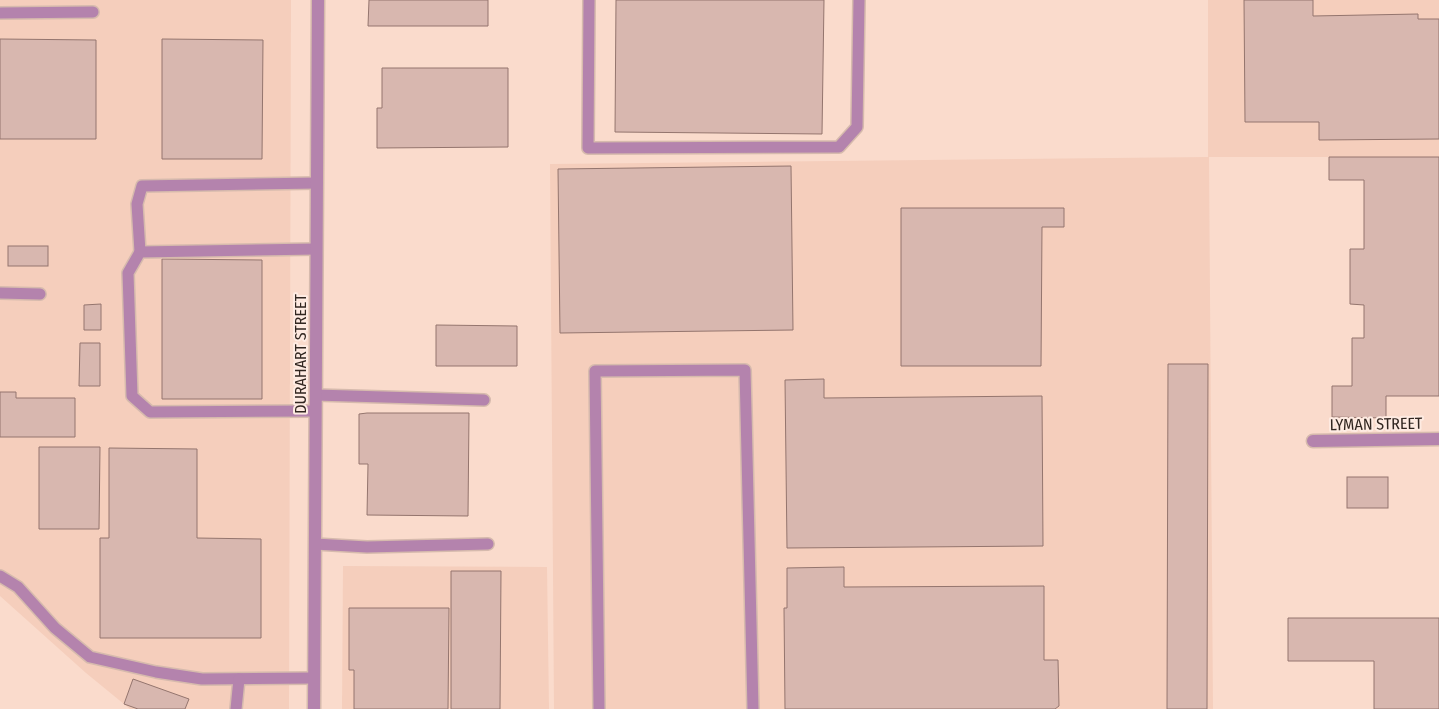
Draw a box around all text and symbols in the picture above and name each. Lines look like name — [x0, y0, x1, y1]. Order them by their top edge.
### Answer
street label: DURAHART STREET — [291, 294, 310, 414]
street label: LYMAN STREET — [1329, 414, 1423, 434]

